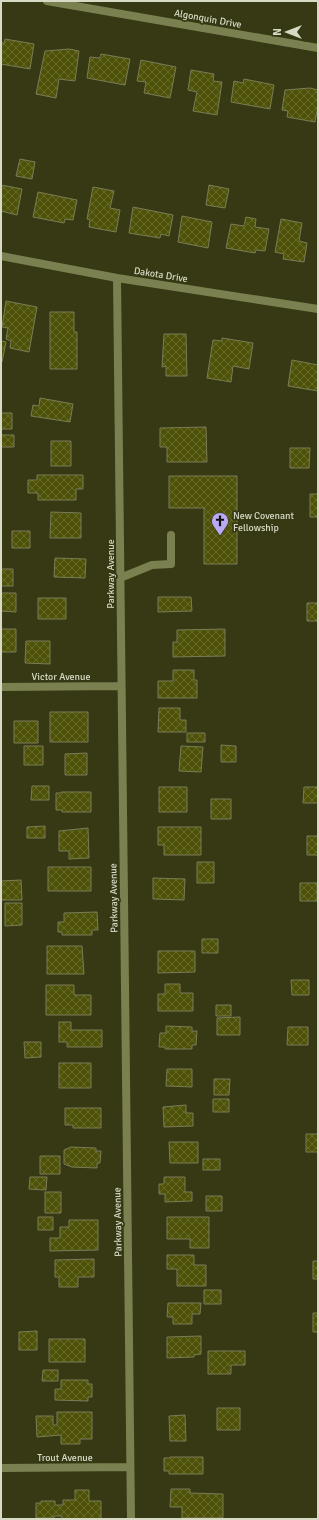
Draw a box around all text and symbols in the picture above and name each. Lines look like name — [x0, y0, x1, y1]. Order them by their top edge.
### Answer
street label: Algonquin Drive — [173, 7, 242, 31]
north arrow — [267, 12, 307, 52]
text: N — [271, 28, 284, 36]
street label: Dakota Drive — [133, 265, 189, 285]
place label: New Covenant Fellowship — [233, 510, 295, 534]
church icon: New Covenant Fellowship — [210, 511, 230, 536]
street label: Parkway Avenue — [105, 539, 117, 609]
street label: Victor Avenue — [32, 671, 90, 683]
street label: Parkway Avenue — [107, 863, 121, 933]
street label: Parkway Avenue — [111, 1187, 125, 1257]
street label: Trout Avenue — [37, 1452, 93, 1464]

